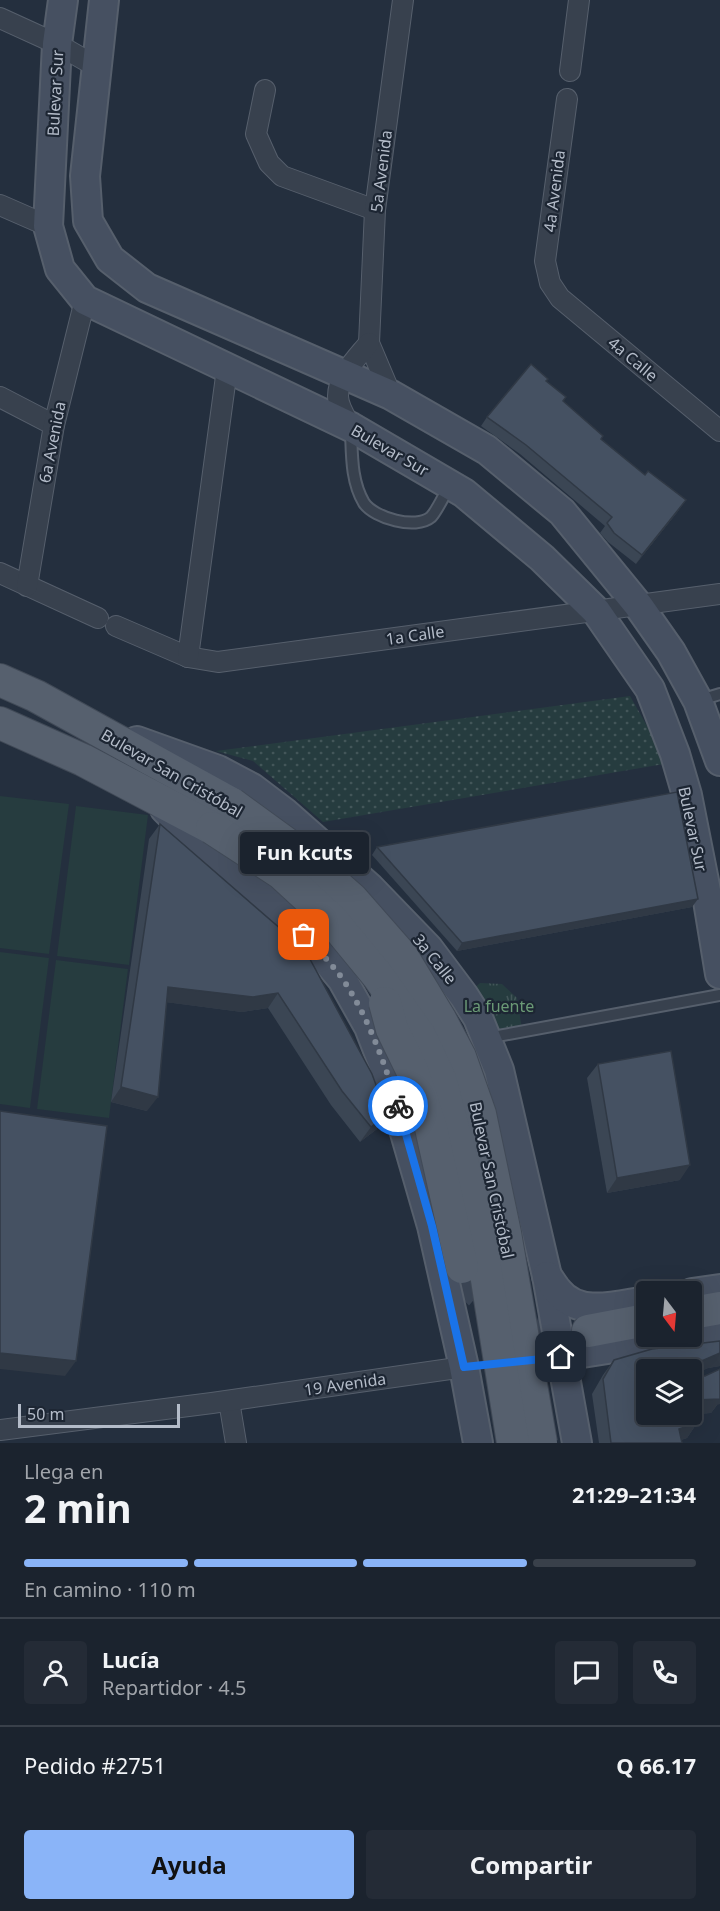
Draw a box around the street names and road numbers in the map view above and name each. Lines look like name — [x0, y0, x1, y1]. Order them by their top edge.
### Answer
street label: Bulevar Sur — [42, 49, 68, 137]
street label: 5a Avenida — [365, 129, 397, 213]
street label: 4a Avenida — [538, 149, 570, 233]
street label: 4a Calle — [603, 332, 663, 386]
street label: 6a Avenida — [33, 399, 71, 485]
street label: Bulevar Sur — [347, 419, 433, 481]
street label: 1a Calle — [384, 620, 446, 650]
street label: Bulevar San Cristóbal — [97, 724, 247, 822]
street label: Bulevar Sur — [673, 785, 713, 874]
street label: 3a Calle — [408, 929, 462, 989]
street label: Bulevar San Cristóbal — [465, 1100, 519, 1260]
street label: 19 Avenida — [303, 1367, 387, 1401]

